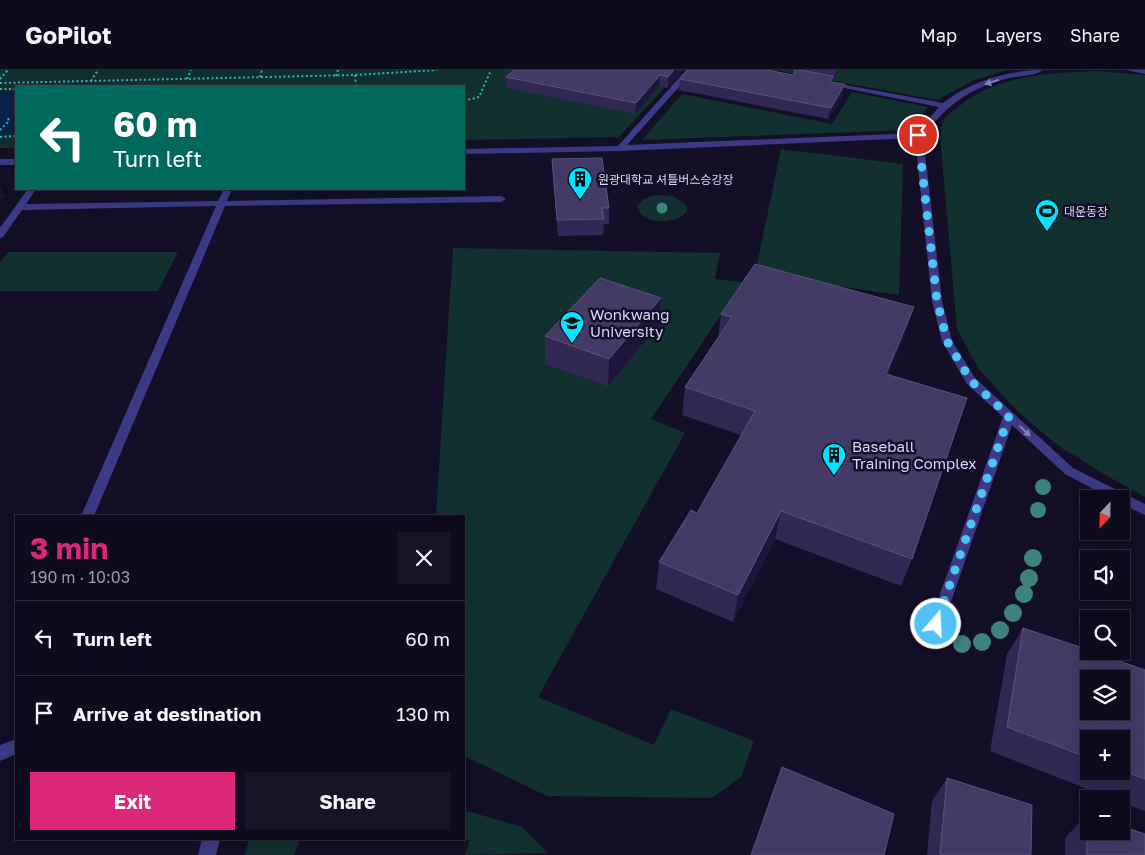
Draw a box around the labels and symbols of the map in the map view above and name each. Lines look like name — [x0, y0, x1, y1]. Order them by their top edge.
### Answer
one-way arrow — [984, 78, 999, 86]
pin — [897, 114, 939, 156]
building icon: 원광대학교 셔틀버스승강장 — [567, 166, 593, 200]
place label: 원광대학교 셔틀버스승강장 — [598, 172, 733, 187]
sports icon: 대운동장 — [1034, 198, 1060, 232]
place label: 대운동장 — [1064, 204, 1108, 219]
place label: Wonkwang University — [590, 305, 669, 340]
school or university icon: Wonkwang University — [559, 310, 585, 344]
one-way arrow — [1019, 425, 1031, 437]
place label: Baseball Training Complex — [852, 437, 977, 472]
building icon: Baseball Training Complex — [821, 442, 847, 476]
north arrow — [1080, 490, 1130, 540]
position arrow — [909, 597, 961, 649]

